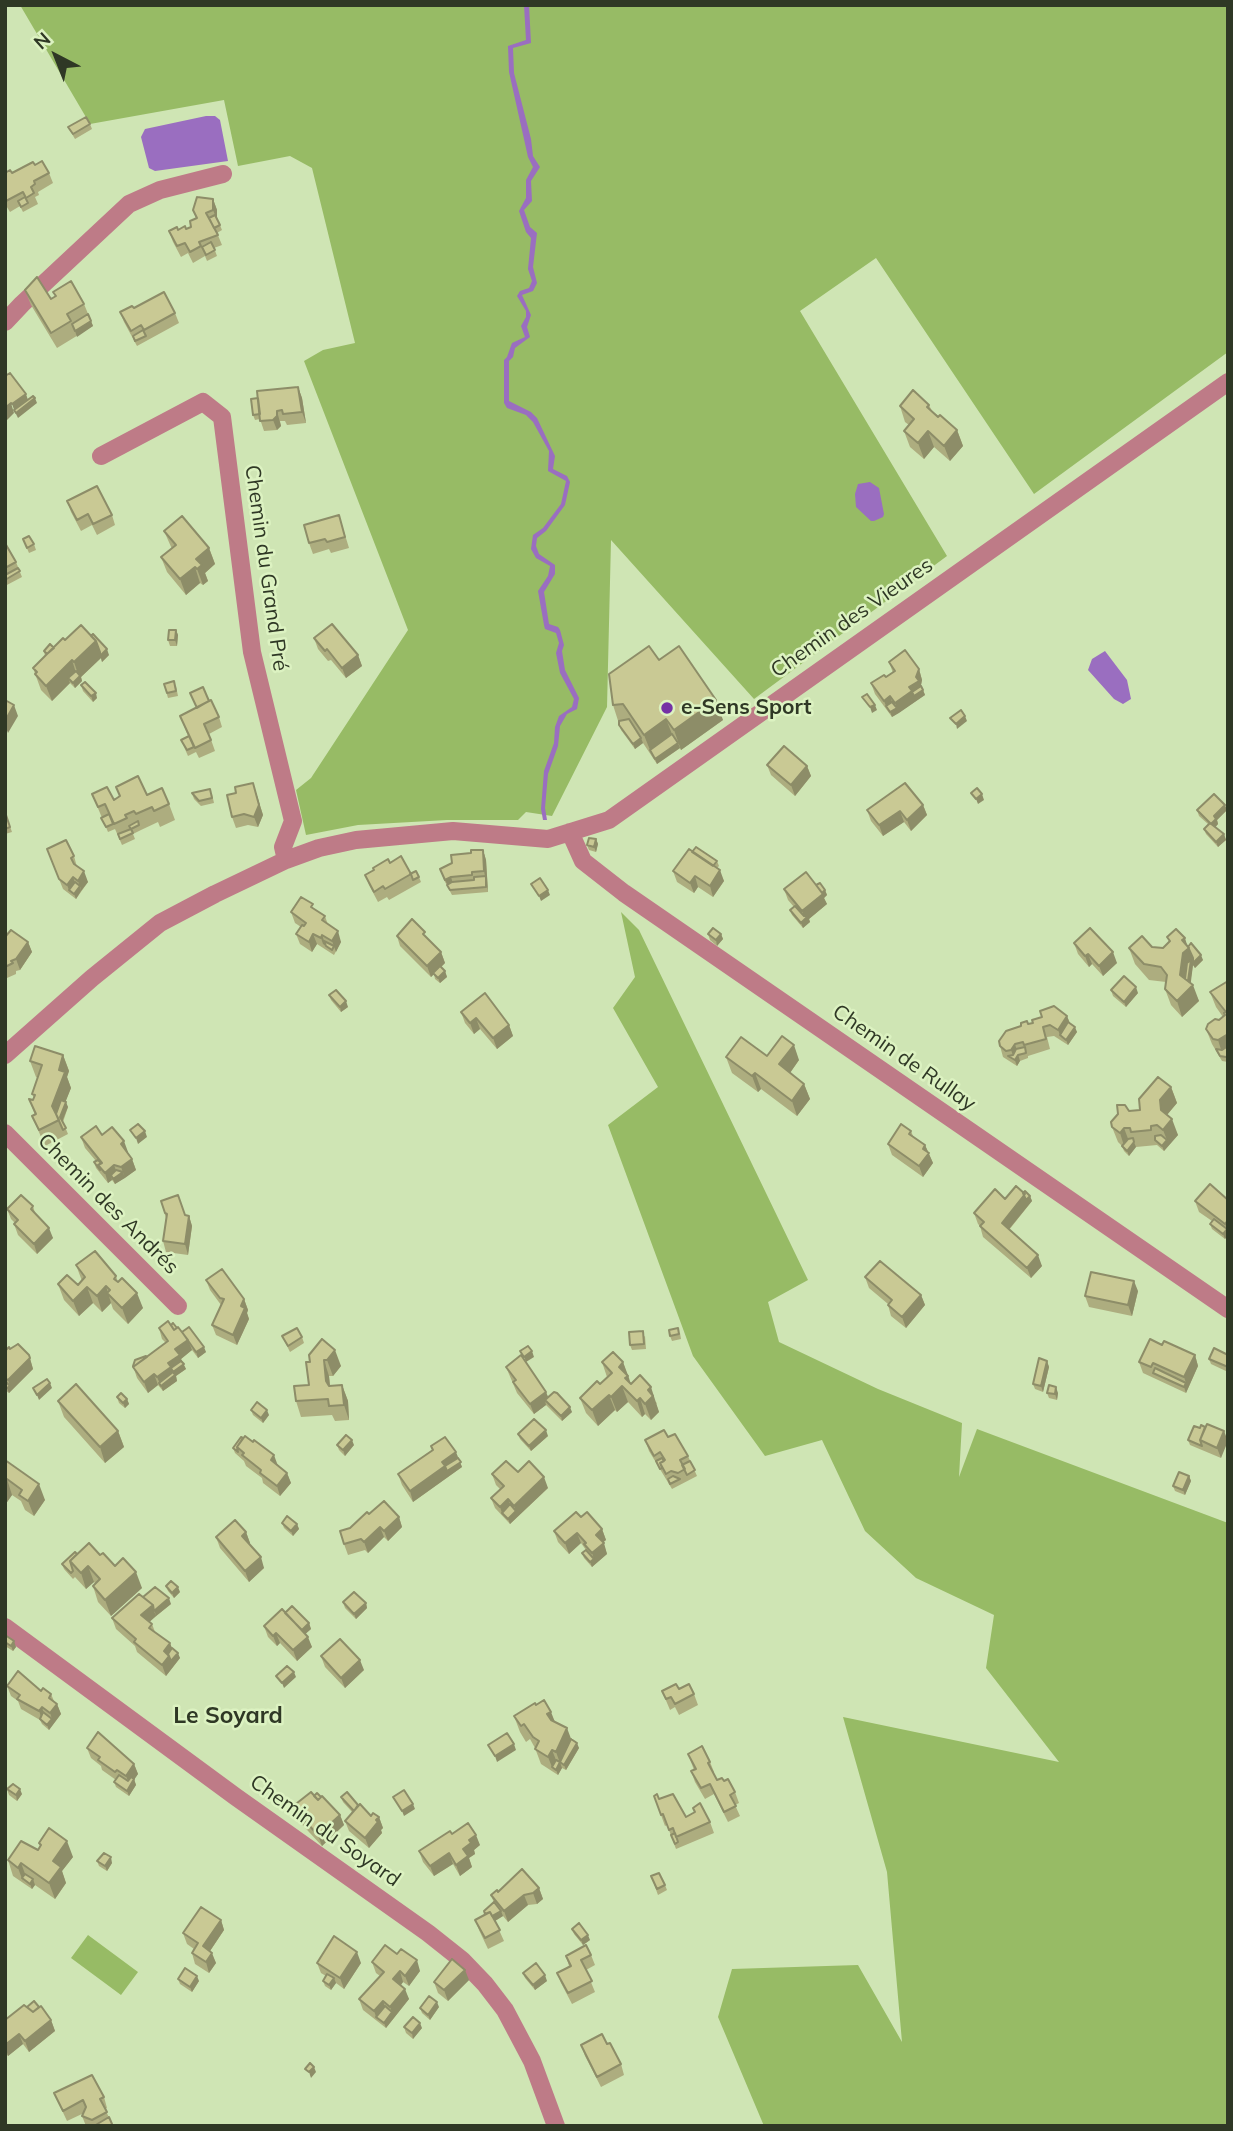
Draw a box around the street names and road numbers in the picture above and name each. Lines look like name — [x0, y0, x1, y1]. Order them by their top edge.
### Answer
street label: Chemin du Grand Pré — [239, 463, 293, 673]
street label: Chemin des Vieures — [766, 553, 938, 683]
street label: Chemin de Rullay — [828, 999, 980, 1117]
street label: Chemin des Andrés — [32, 1128, 184, 1280]
street label: Chemin du Soyard — [245, 1770, 405, 1892]

